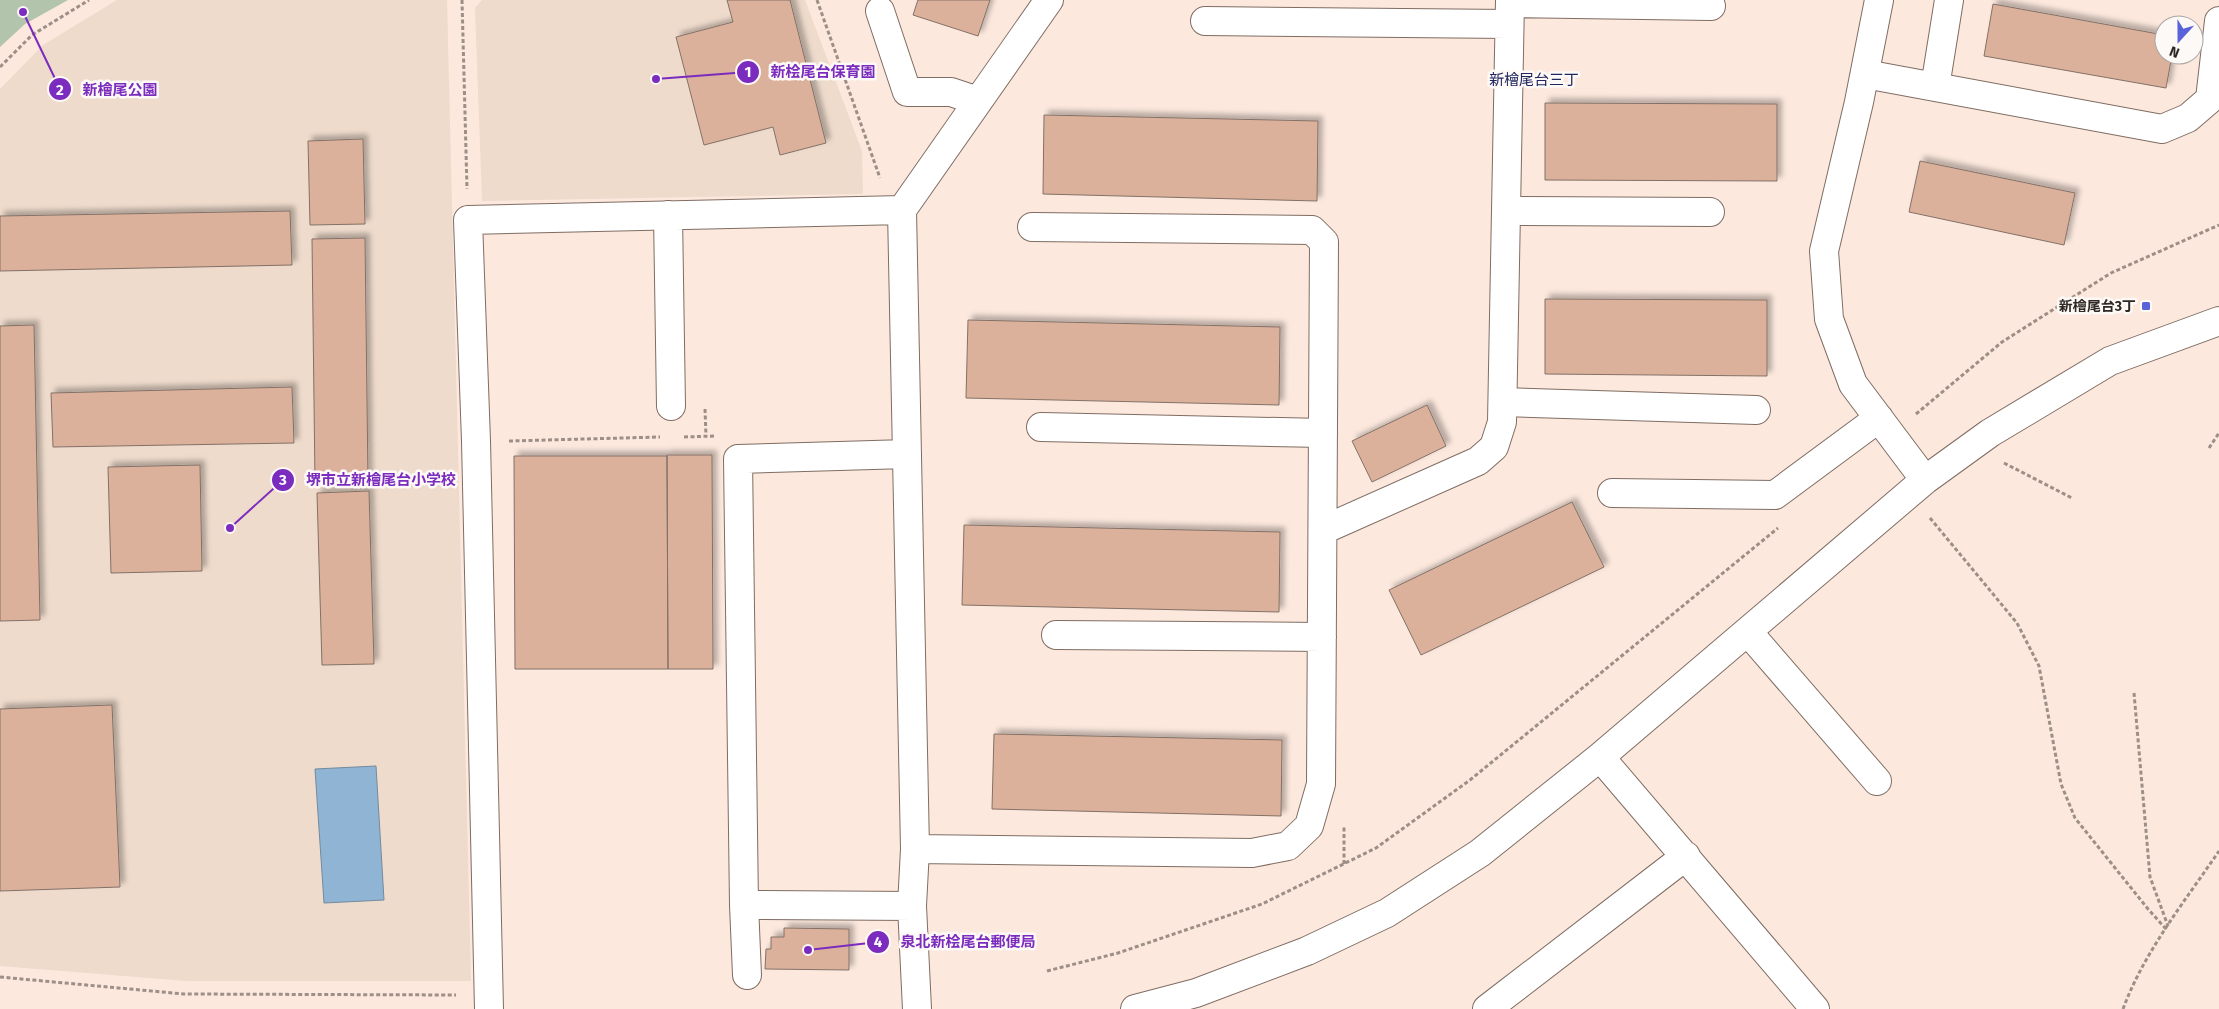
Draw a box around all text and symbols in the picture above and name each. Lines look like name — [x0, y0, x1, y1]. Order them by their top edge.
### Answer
north arrow — [2154, 15, 2204, 65]
text: N — [2167, 42, 2182, 61]
callout: 新桧尾台保育園 — [735, 57, 885, 87]
text: 1 — [745, 63, 751, 81]
text: 新桧尾台保育園 — [770, 63, 876, 81]
district label: 新檜尾台三丁 — [1489, 71, 1579, 89]
callout: 新檜尾公園 — [47, 74, 167, 104]
text: 2 — [56, 81, 64, 99]
text: 新檜尾公園 — [82, 81, 158, 99]
place label: 新檜尾台3丁 — [2059, 298, 2136, 315]
marker: 新檜尾台3丁 — [2140, 300, 2152, 312]
callout: 堺市立新檜尾台小学校 — [271, 465, 466, 495]
text: 3 — [278, 471, 287, 489]
text: 堺市立新檜尾台小学校 — [306, 471, 456, 489]
callout: 泉北新桧尾台郵便局 — [866, 927, 1046, 957]
text: 4 — [874, 933, 883, 951]
text: 泉北新桧尾台郵便局 — [900, 933, 1036, 951]

